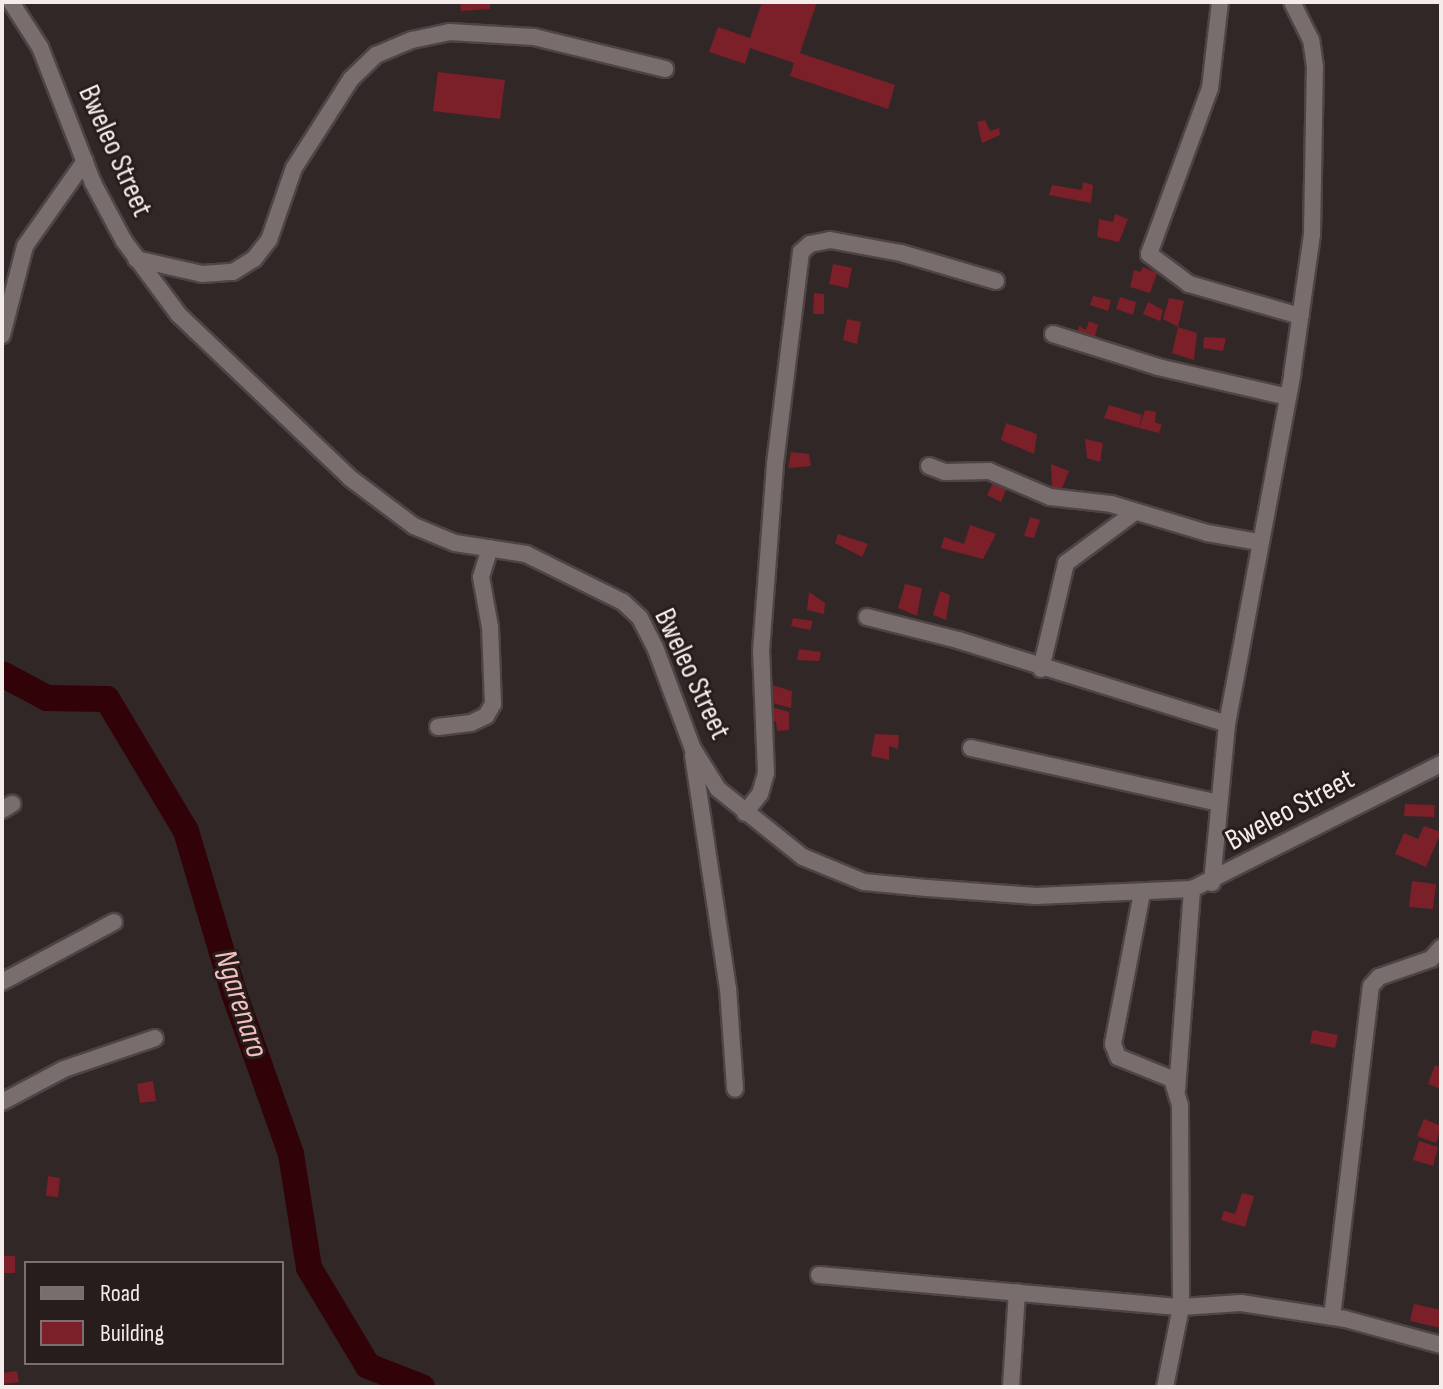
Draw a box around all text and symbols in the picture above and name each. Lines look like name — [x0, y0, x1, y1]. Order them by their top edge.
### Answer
street label: Bweleo Street — [70, 80, 160, 222]
street label: Bweleo Street — [646, 603, 738, 745]
street label: Bweleo Street — [1220, 761, 1360, 859]
water label: Ngarenaro — [205, 945, 275, 1063]
legend — [24, 1261, 284, 1365]
text: Road — [100, 1279, 140, 1308]
text: Building — [100, 1319, 164, 1348]

